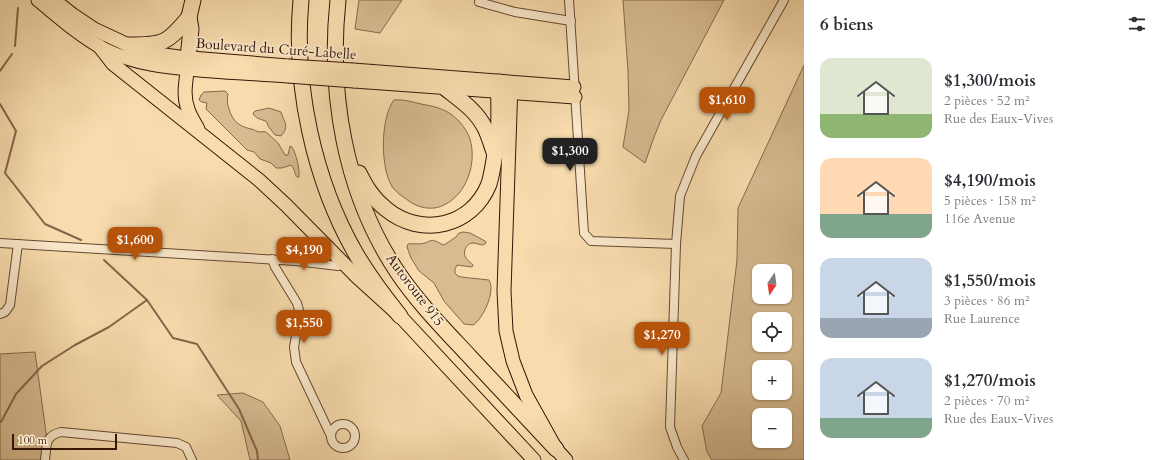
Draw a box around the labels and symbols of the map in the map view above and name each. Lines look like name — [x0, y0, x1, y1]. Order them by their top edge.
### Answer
street label: Boulevard du Curé-Labelle — [195, 34, 357, 64]
pin: $1,610 — [694, 87, 760, 121]
pin: $1,300 — [537, 138, 603, 172]
pin: $1,600 — [102, 227, 168, 261]
pin: $4,190 — [271, 237, 337, 271]
street label: Autoroute 915 — [382, 250, 448, 330]
north arrow — [752, 264, 792, 304]
pin: $1,550 — [271, 310, 337, 344]
pin: $1,270 — [629, 322, 695, 356]
scale bar — [12, 432, 117, 451]

